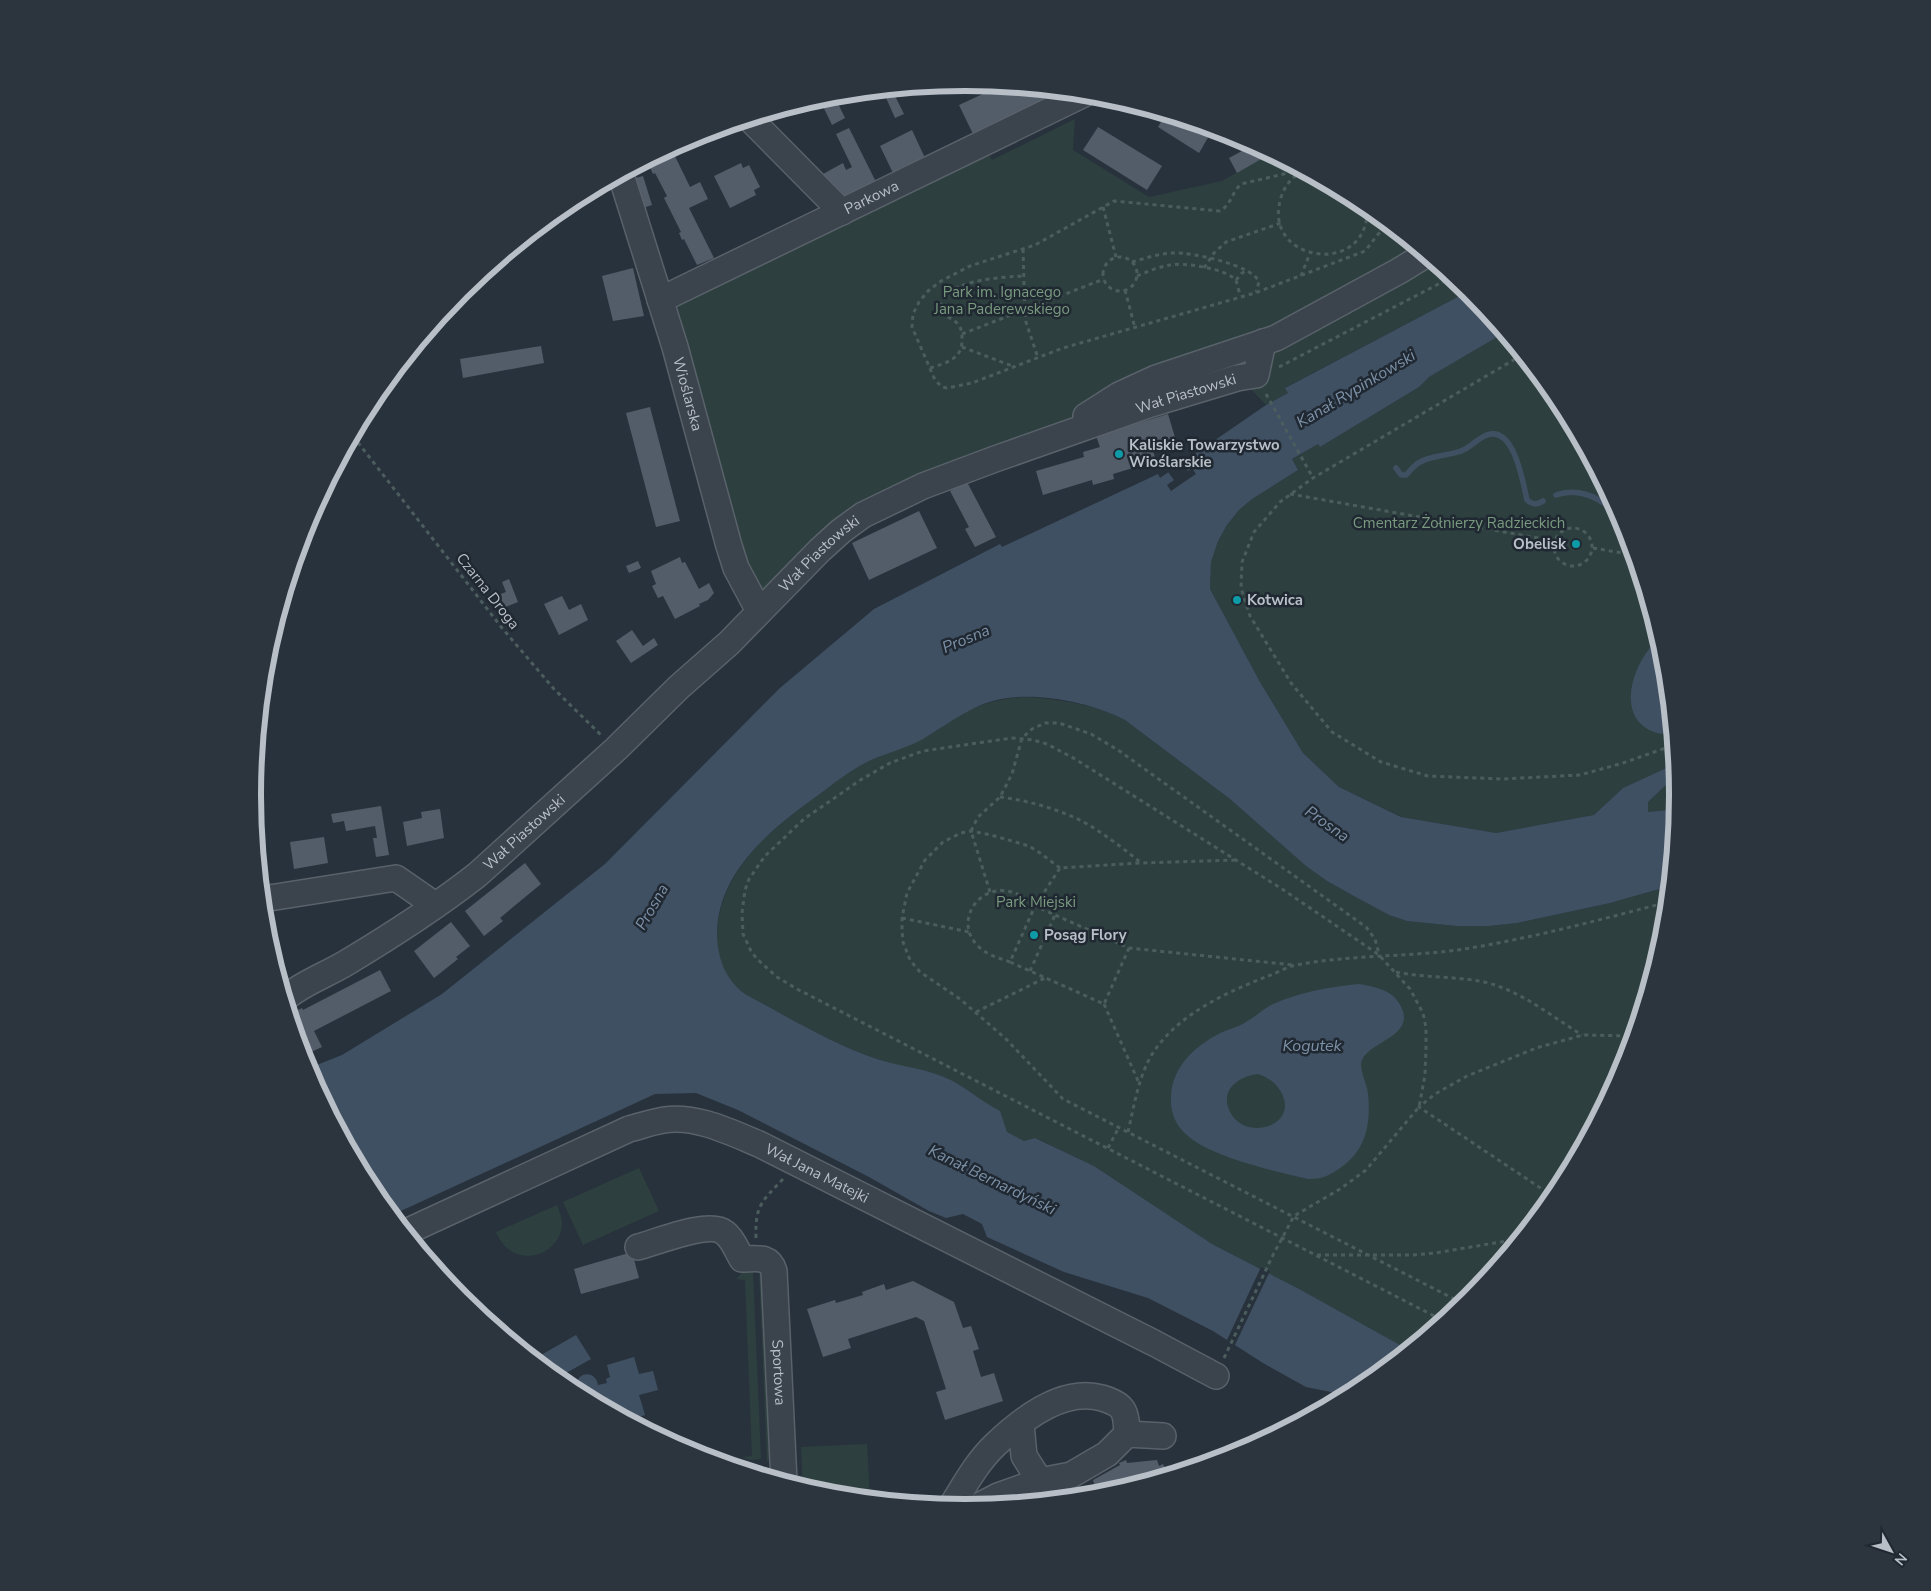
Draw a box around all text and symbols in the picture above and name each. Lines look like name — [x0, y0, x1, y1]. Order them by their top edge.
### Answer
street label: Parkowa — [841, 176, 902, 219]
park label: Park im. Ignacego Jana Paderewskiego — [933, 282, 1070, 319]
water label: Kanał Rypinkowski — [1292, 345, 1420, 433]
street label: Wioślarska — [668, 355, 707, 433]
street label: Wał Piastowski — [1133, 369, 1239, 419]
place label: Kaliskie Towarzystwo Wioślarskie — [1129, 435, 1280, 472]
marker: Kaliskie Towarzystwo Wioślarskie — [1113, 448, 1125, 460]
street label: Wał Piastowski — [774, 511, 864, 596]
park label: Cmentarz Żołnierzy Radzieckich — [1353, 513, 1565, 533]
place label: Obelisk — [1513, 534, 1567, 554]
marker: Obelisk — [1570, 538, 1582, 550]
street label: Czarna Droga — [452, 549, 524, 633]
place label: Kotwica — [1247, 590, 1303, 610]
marker: Kotwica — [1231, 594, 1243, 606]
water label: Prosna — [939, 619, 993, 659]
street label: Wał Piastowski — [479, 790, 569, 875]
water label: Prosna — [1300, 801, 1354, 847]
water label: Prosna — [630, 880, 674, 934]
park label: Park Miejski — [996, 892, 1076, 912]
place label: Posąg Flory — [1044, 925, 1127, 945]
marker: Posąg Flory — [1028, 929, 1040, 941]
water label: Kogutek — [1282, 1035, 1343, 1057]
street label: Wał Jana Matejki — [762, 1139, 872, 1208]
water label: Kanał Bernardyński — [925, 1140, 1060, 1221]
street label: Sportowa — [767, 1339, 790, 1406]
north arrow — [1866, 1526, 1916, 1576]
text: N — [1890, 1549, 1911, 1569]

